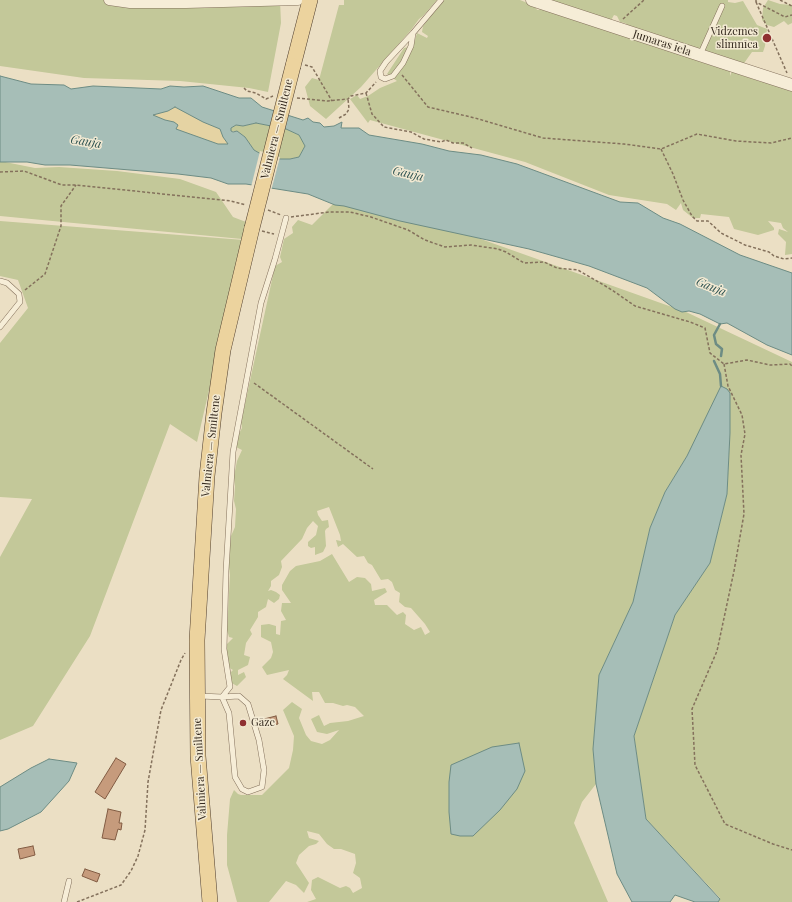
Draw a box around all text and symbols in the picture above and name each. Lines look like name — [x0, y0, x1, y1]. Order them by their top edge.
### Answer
place label: Vidzemes slimnīca — [711, 25, 758, 51]
street label: Jumaras iela — [631, 27, 693, 59]
marker: Vidzemes slimnīca — [761, 32, 773, 44]
street label: Valmiera — Smiltene — [258, 78, 296, 180]
water label: Gauja — [70, 132, 102, 152]
water label: Gauja — [391, 163, 425, 185]
water label: Gauja — [694, 274, 728, 300]
street label: Valmiera — Smiltene — [199, 394, 223, 498]
place label: Gāze — [251, 716, 275, 730]
street label: Valmiera — Smiltene — [191, 718, 209, 820]
marker: Gāze — [238, 718, 248, 728]

